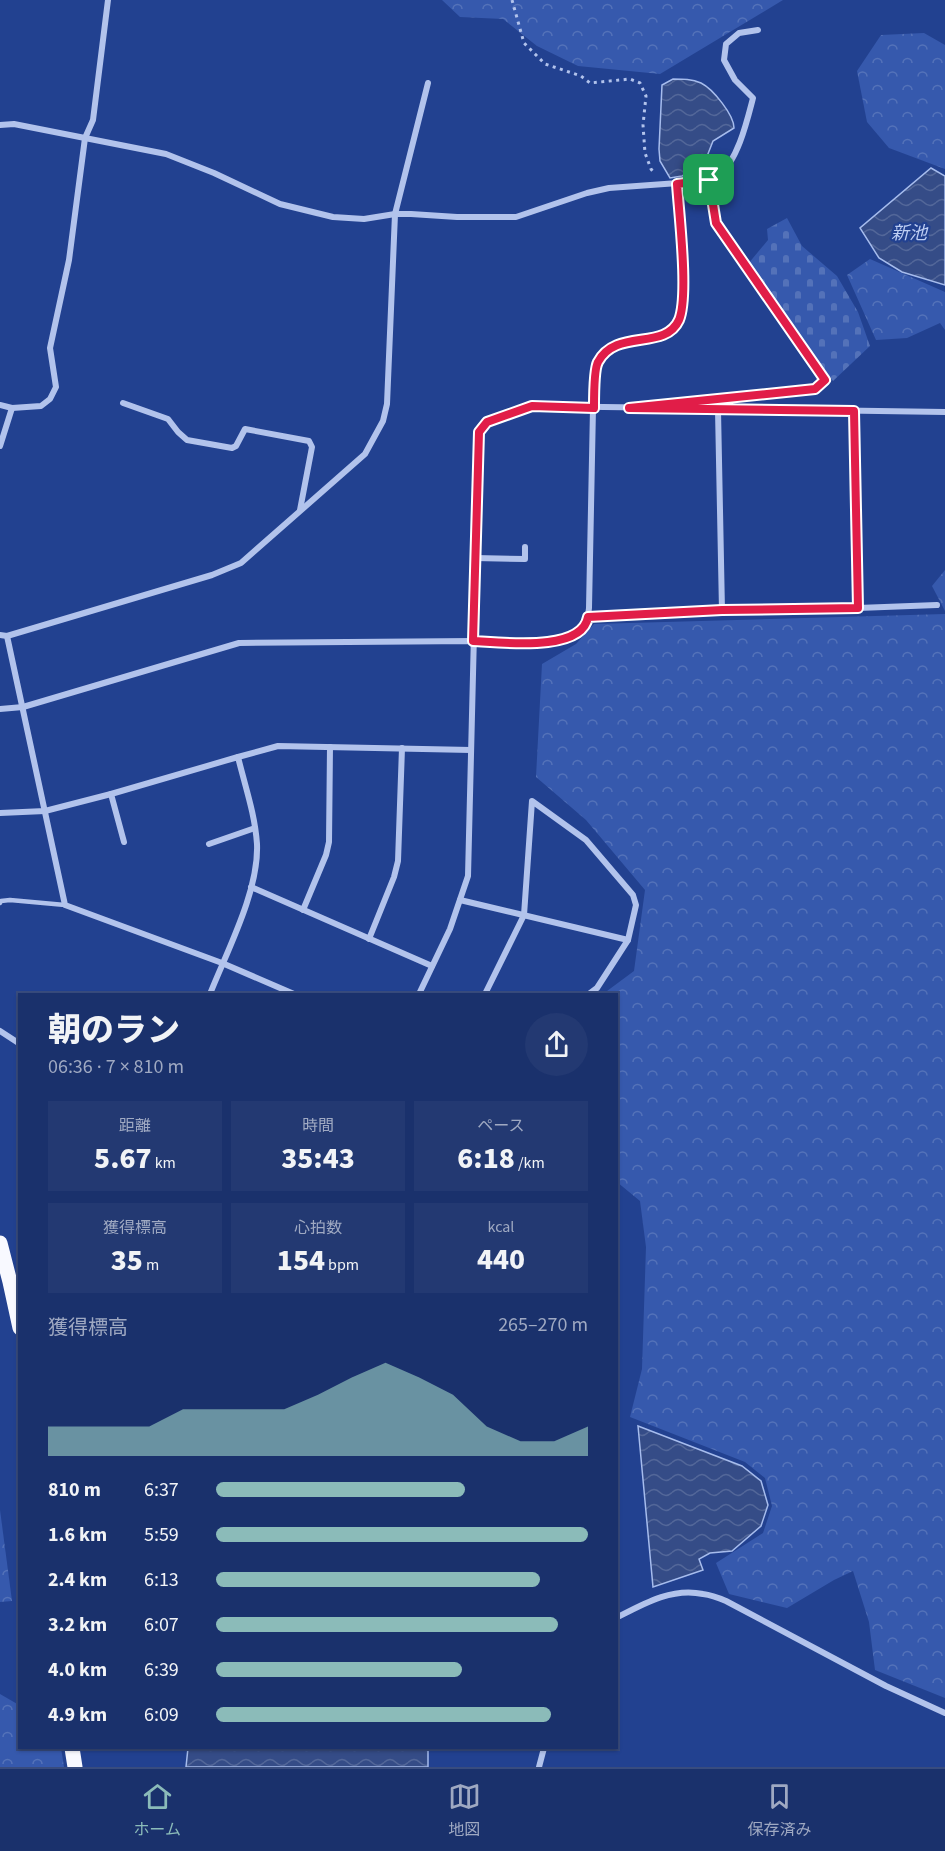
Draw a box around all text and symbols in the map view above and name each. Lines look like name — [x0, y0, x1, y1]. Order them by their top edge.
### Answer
pin — [683, 154, 734, 205]
icon: arrive — [692, 163, 725, 196]
water label: 新池 — [891, 221, 929, 246]
text: 朝のラン — [48, 1007, 180, 1054]
button: share — [525, 1013, 588, 1076]
text: 06:36 · 7 × 810 m — [48, 1053, 184, 1081]
text: 距離 — [119, 1115, 151, 1137]
text: 時間 — [302, 1115, 334, 1137]
text: ペース — [477, 1115, 525, 1137]
text: 5.67 — [94, 1137, 151, 1180]
text: 35:43 — [281, 1137, 355, 1180]
text: 6:18 — [457, 1137, 515, 1180]
text: km — [151, 1152, 176, 1174]
text: /km — [515, 1152, 545, 1174]
text: kcal — [488, 1216, 514, 1238]
text: 獲得標高 — [103, 1217, 167, 1239]
text: 心拍数 — [294, 1217, 342, 1239]
text: 440 — [477, 1238, 525, 1281]
text: 35 — [111, 1239, 143, 1282]
text: 154 — [277, 1239, 325, 1282]
text: m — [143, 1254, 159, 1276]
text: bpm — [325, 1254, 359, 1276]
text: 265–270 m — [498, 1311, 588, 1339]
text: 獲得標高 — [48, 1314, 128, 1342]
text: 810 m — [48, 1476, 101, 1504]
text: 6:37 — [144, 1476, 179, 1504]
text: 1.6 km — [48, 1521, 107, 1549]
text: 5:59 — [144, 1521, 179, 1549]
text: 2.4 km — [48, 1566, 107, 1594]
text: 6:13 — [144, 1566, 179, 1594]
text: 3.2 km — [48, 1611, 107, 1639]
text: 6:07 — [144, 1611, 179, 1639]
text: 4.0 km — [48, 1656, 107, 1684]
text: 6:39 — [144, 1656, 179, 1684]
text: 4.9 km — [48, 1701, 107, 1729]
text: 6:09 — [144, 1701, 179, 1729]
tab: ホーム — [133, 1780, 181, 1841]
tab: 地図 — [448, 1780, 481, 1841]
tab: 保存済み — [748, 1780, 812, 1841]

